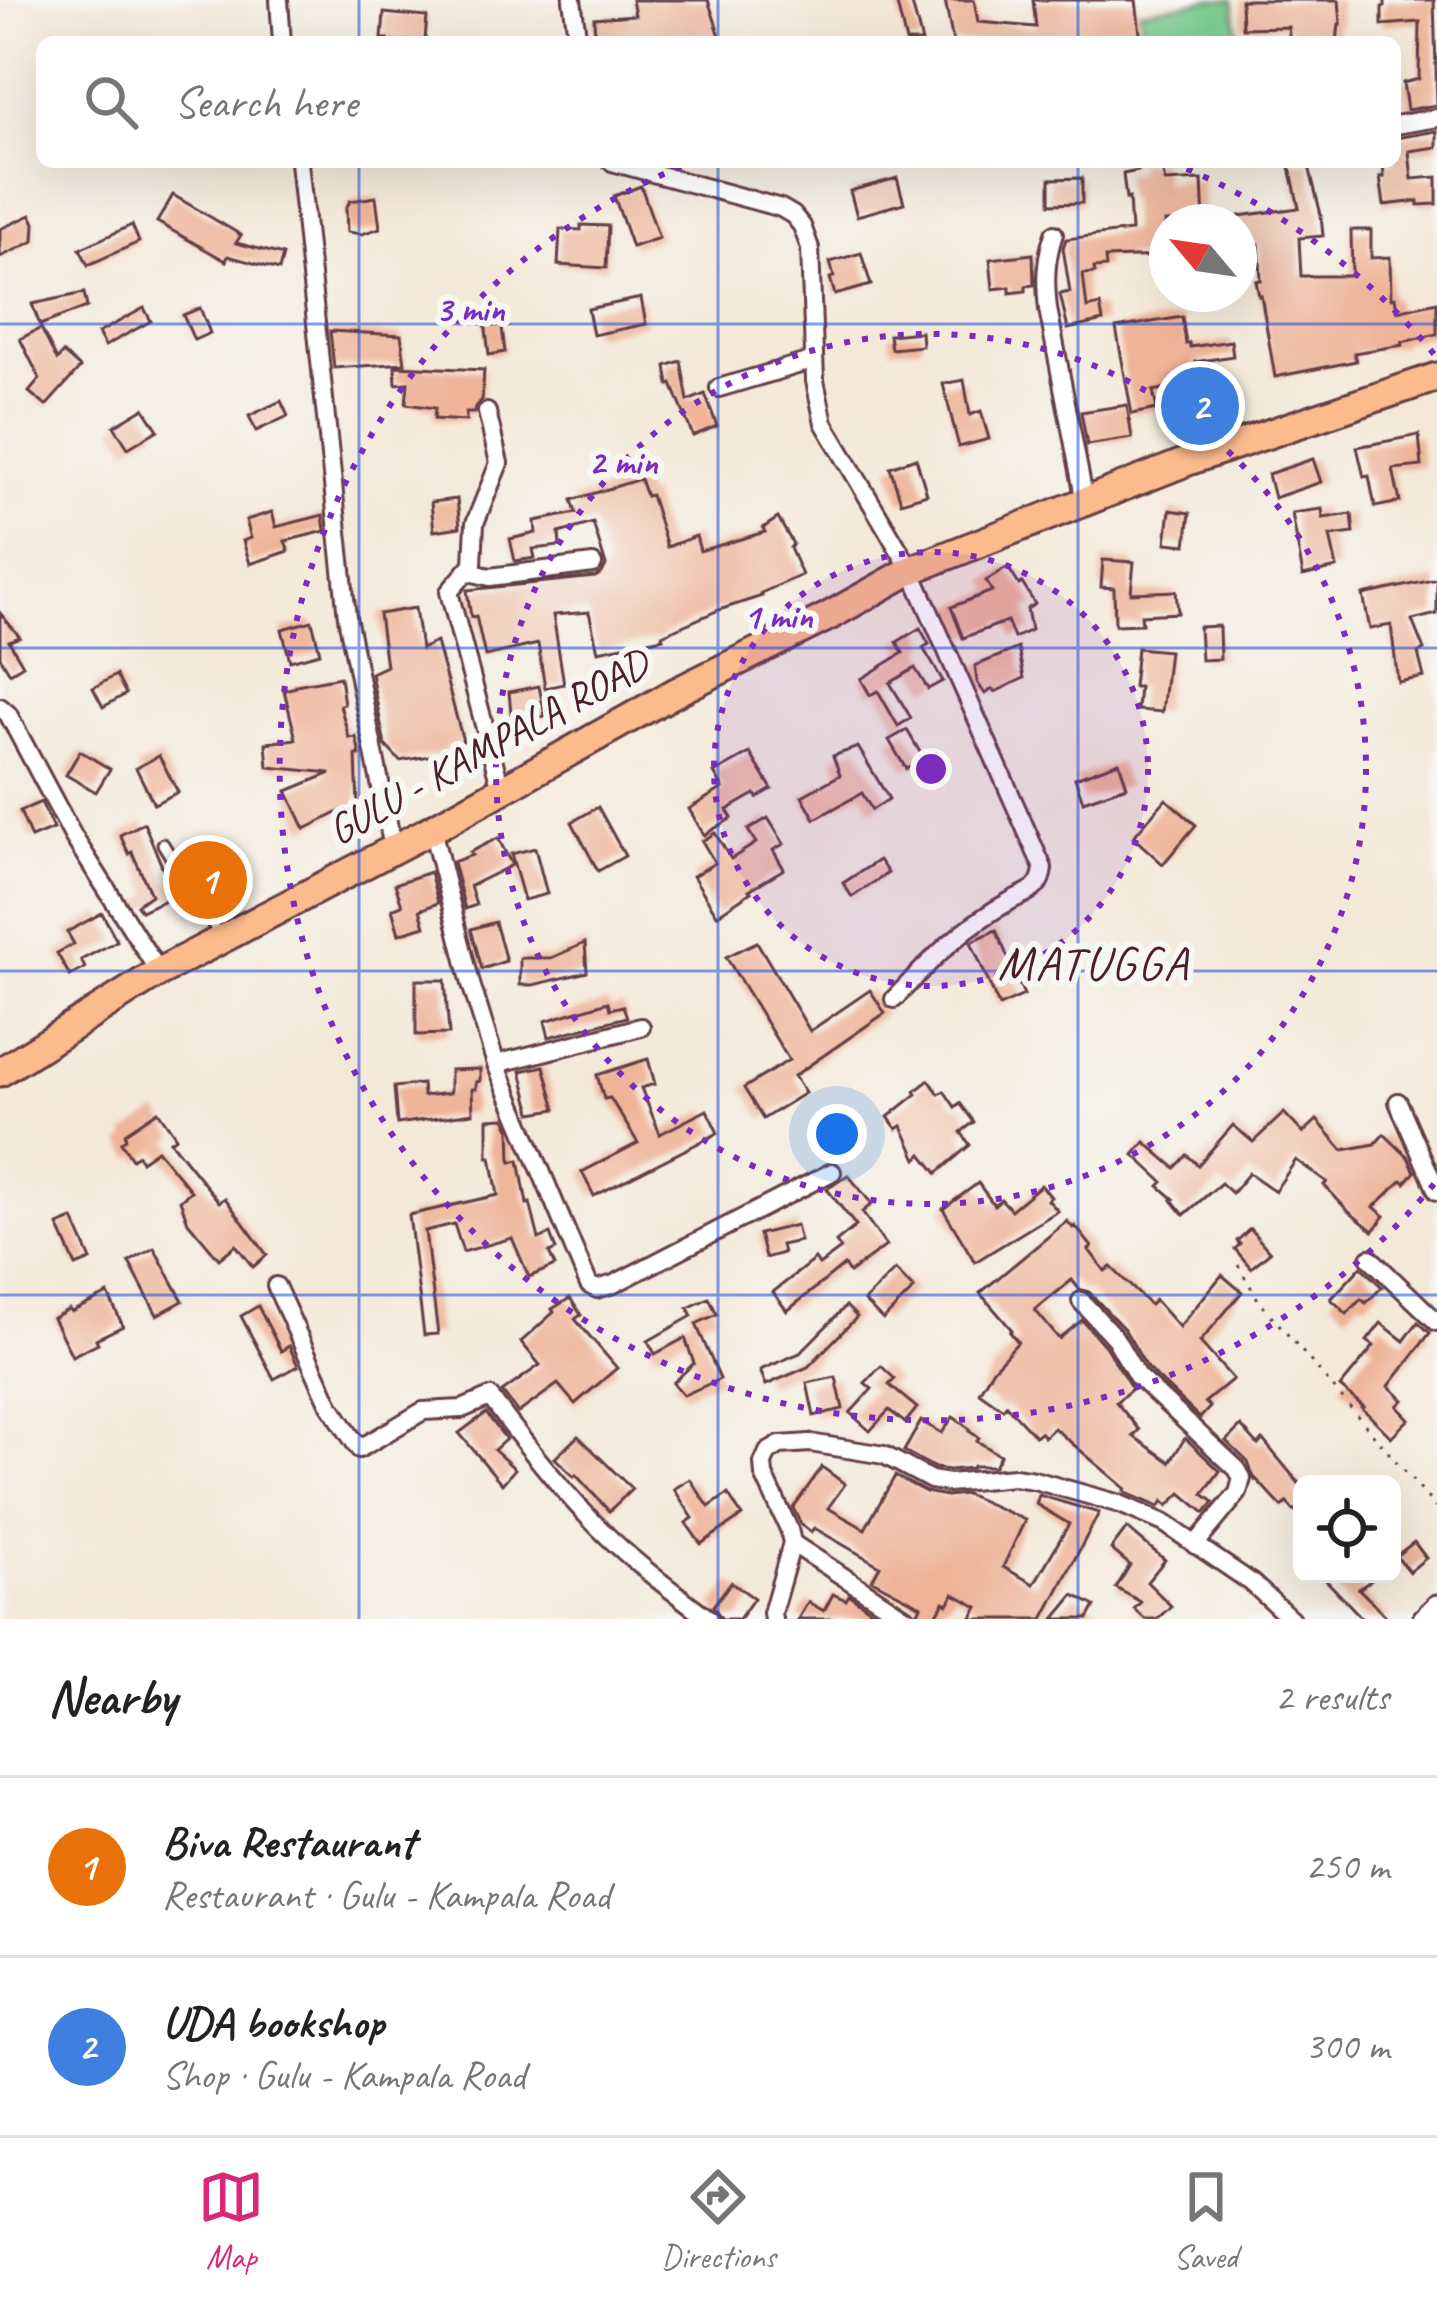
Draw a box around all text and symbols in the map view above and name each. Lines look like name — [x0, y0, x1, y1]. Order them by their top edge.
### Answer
search box — [36, 36, 1401, 168]
icon: search — [78, 69, 144, 135]
text: Search here — [174, 74, 357, 131]
north arrow — [1149, 204, 1257, 312]
text: 3 min — [436, 286, 506, 332]
pin: 2 — [1161, 361, 1239, 451]
text: 2 min — [589, 439, 659, 485]
text: 1 min — [744, 593, 814, 639]
street label: GULU - KAMPALA ROAD — [319, 635, 661, 857]
centre of rings — [910, 748, 952, 790]
pin: 1 — [169, 835, 247, 925]
district label: MATUGGA — [998, 933, 1190, 993]
your location — [807, 1104, 867, 1164]
map controls — [1293, 1475, 1401, 1583]
button: locate — [1293, 1475, 1401, 1583]
text: Nearby — [48, 1665, 176, 1729]
text: 2 results — [1275, 1673, 1389, 1722]
text: Biva Restaurant — [162, 1814, 415, 1871]
text: 1 — [78, 1842, 96, 1891]
text: 250 m — [1305, 1842, 1389, 1891]
text: Restaurant · Gulu - Kampala Road — [162, 1871, 610, 1920]
text: UDA bookshop — [162, 1994, 384, 2051]
text: 2 — [78, 2022, 96, 2071]
text: 300 m — [1305, 2022, 1389, 2071]
text: Shop · Gulu - Kampala Road — [162, 2051, 525, 2100]
tab: Map — [198, 2164, 264, 2278]
tab: Directions — [661, 2164, 776, 2278]
tab: Saved — [1173, 2164, 1239, 2278]

